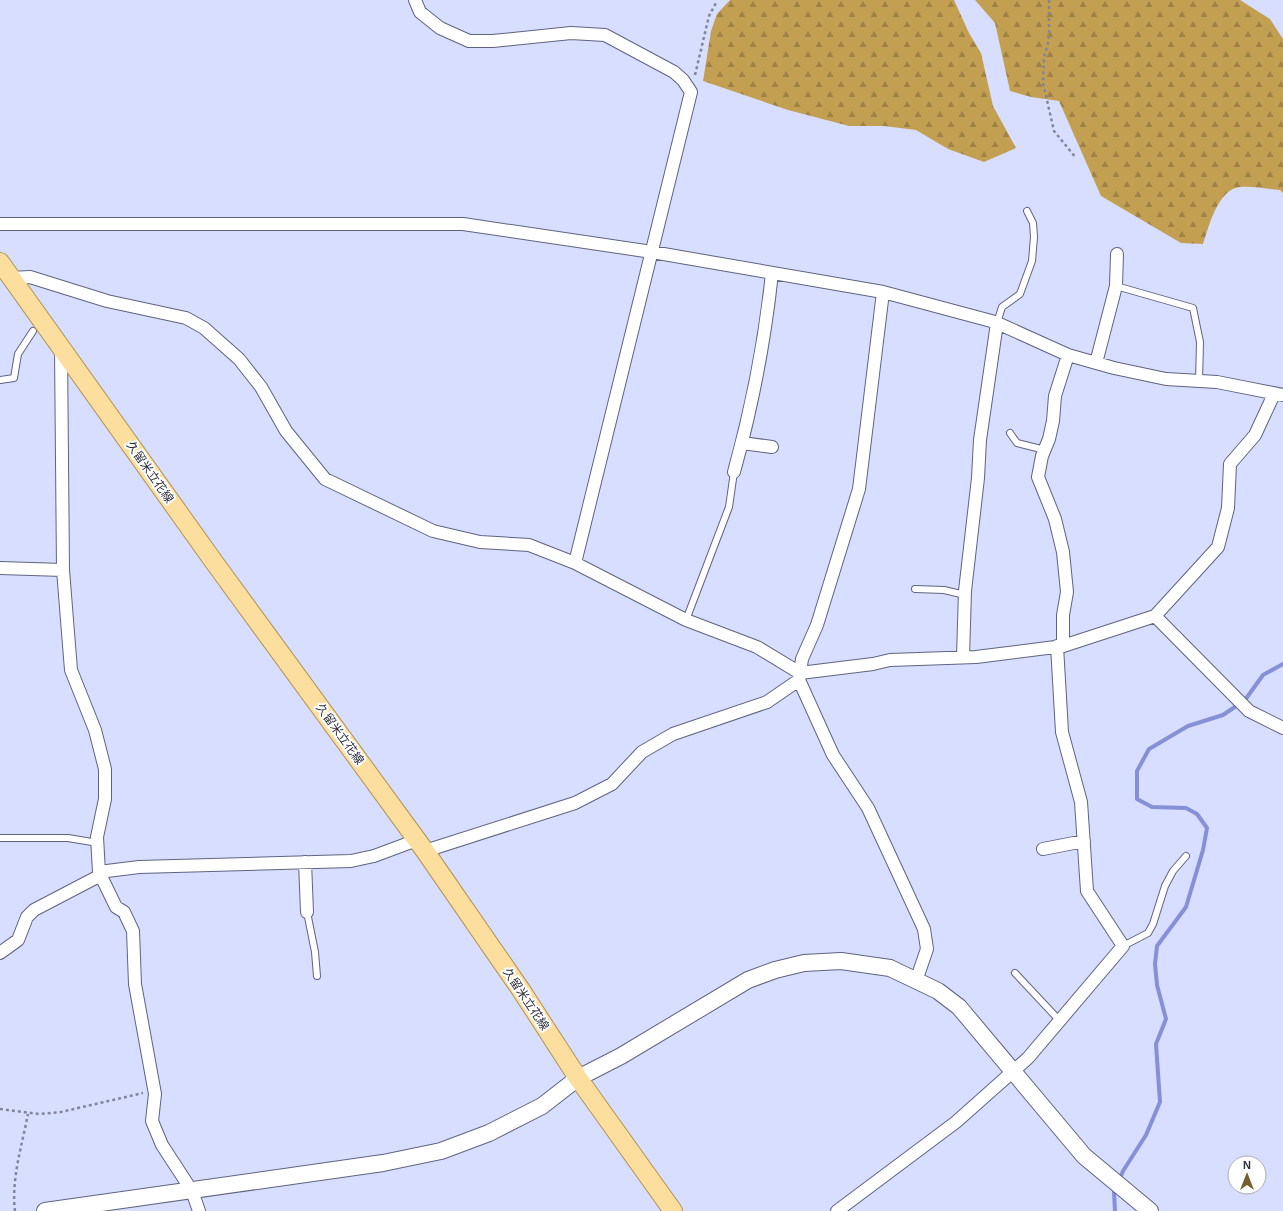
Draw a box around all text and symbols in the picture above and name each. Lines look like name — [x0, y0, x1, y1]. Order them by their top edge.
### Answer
street label: 久留米立花線 — [124, 438, 176, 506]
street label: 久留米立花線 — [313, 701, 367, 767]
street label: 久留米立花線 — [500, 965, 552, 1033]
north arrow — [1227, 1155, 1267, 1195]
text: N — [1243, 1159, 1251, 1171]

